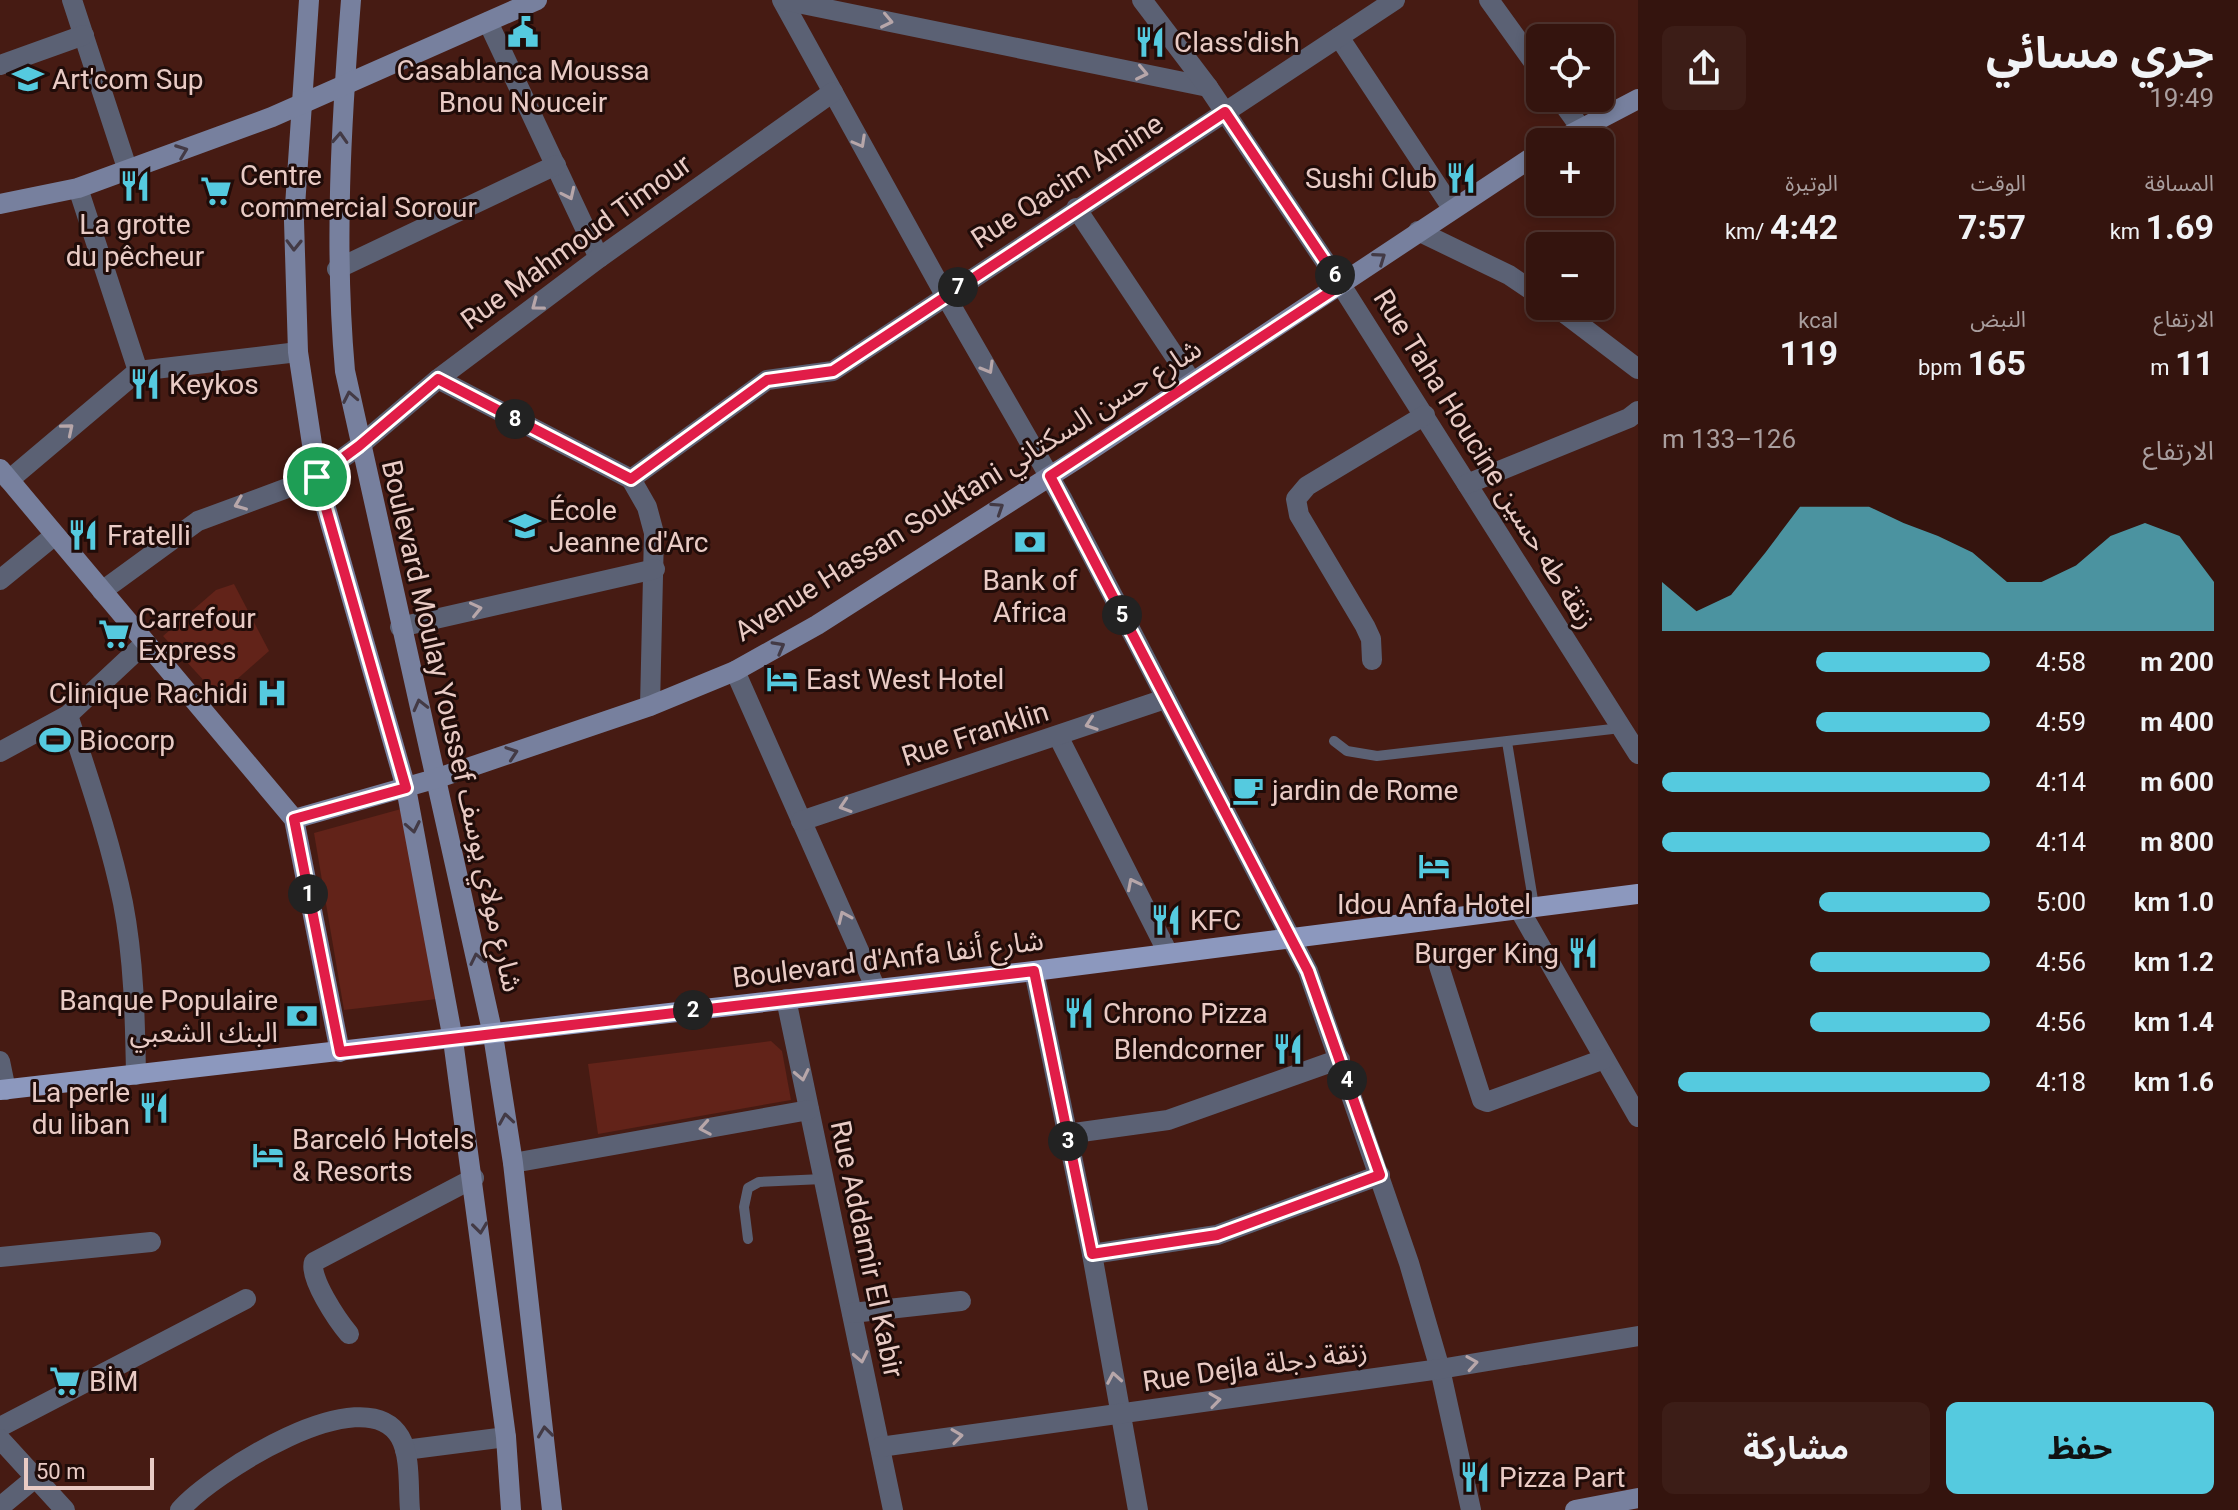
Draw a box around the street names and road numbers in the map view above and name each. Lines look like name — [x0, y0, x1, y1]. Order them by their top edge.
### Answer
street label: Rue Qacim Amine — [965, 107, 1169, 255]
street label: Rue Mahmoud Timour — [454, 147, 698, 337]
street label: Rue Taha Houcine زنقة طه حسين — [1367, 283, 1603, 635]
street label: Avenue Hassan Souktani شارع حسن السكتاني — [729, 332, 1210, 652]
street label: Boulevard Moulay Youssef شارع مولاي يوسف — [370, 457, 529, 996]
street label: Rue Franklin — [897, 695, 1053, 773]
street label: Boulevard d'Anfa شارع أنفا — [730, 922, 1046, 998]
street label: Rue Addamir El Kabir — [824, 1118, 910, 1381]
street label: Rue Dejla زنقة دجلة — [1140, 1334, 1370, 1398]

